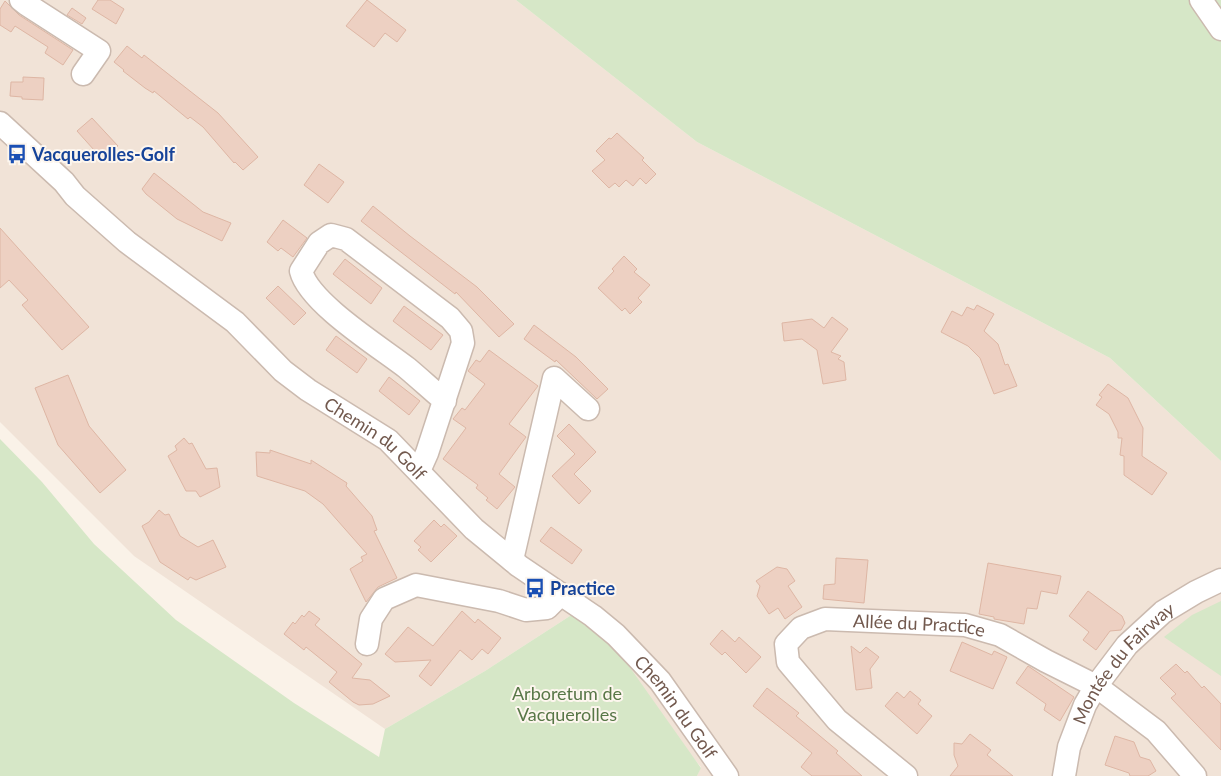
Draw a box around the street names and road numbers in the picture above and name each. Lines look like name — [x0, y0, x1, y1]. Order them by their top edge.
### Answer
street label: Chemin du Golf — [320, 392, 432, 485]
street label: Montée du Fairway — [1068, 597, 1178, 727]
street label: Allée du Practice — [853, 609, 988, 641]
street label: Chemin du Golf — [630, 650, 722, 763]

